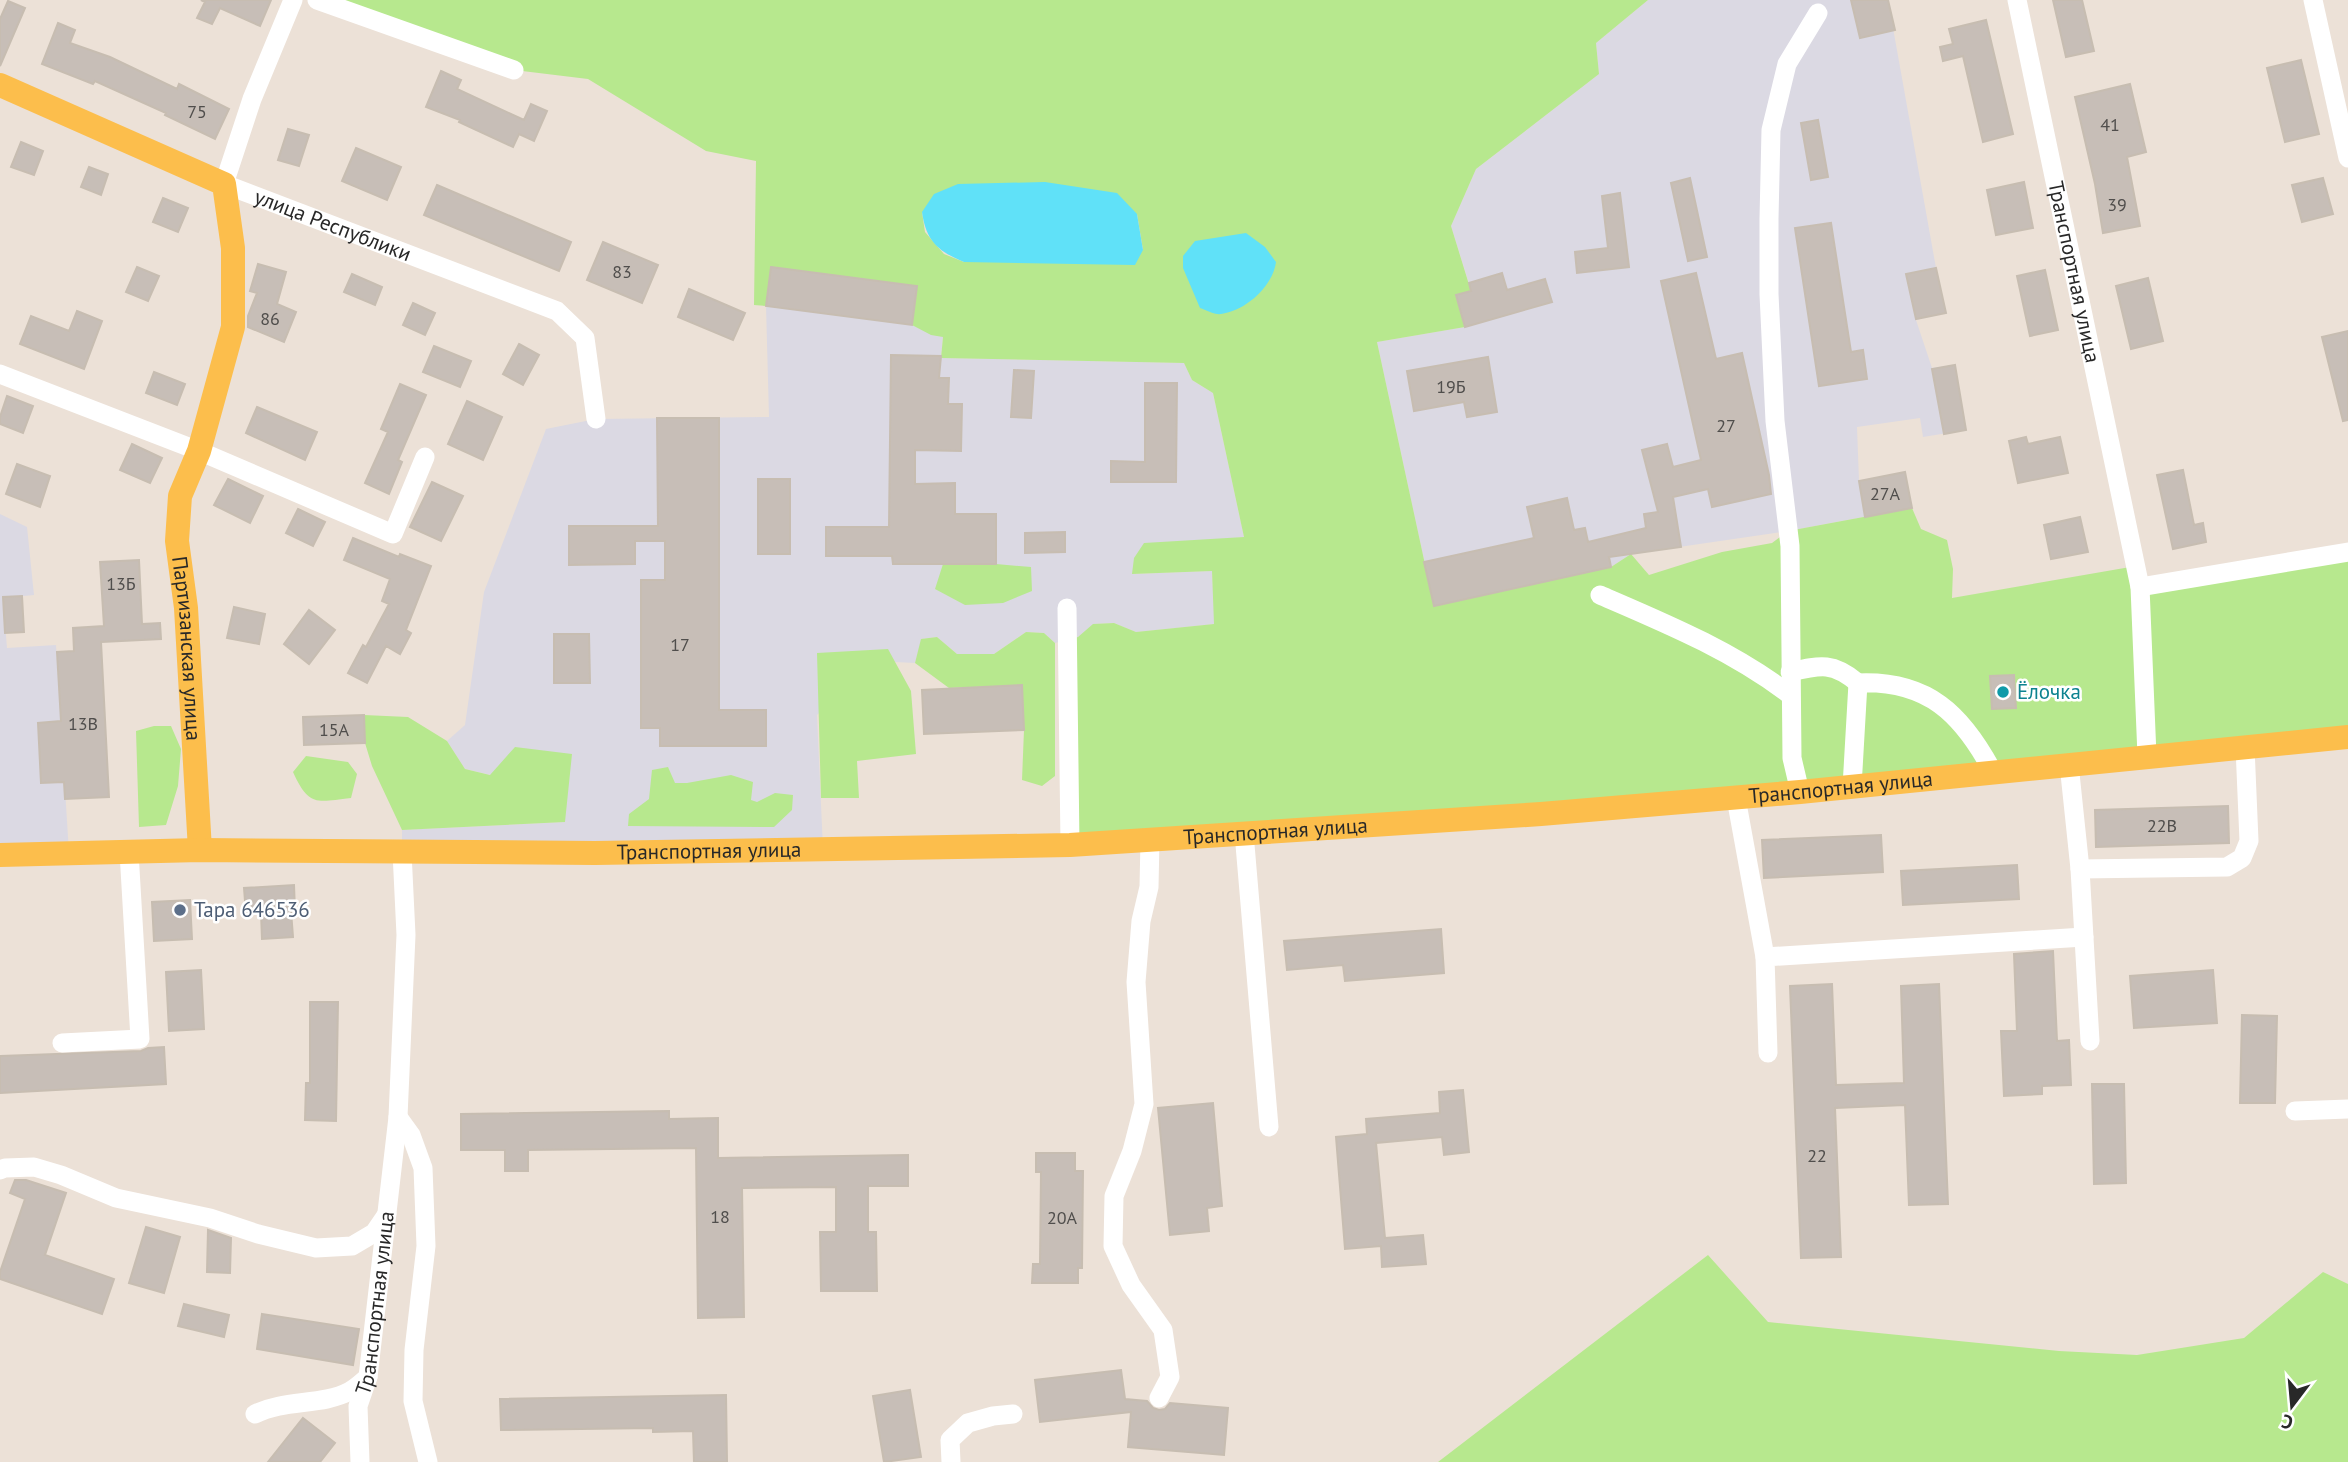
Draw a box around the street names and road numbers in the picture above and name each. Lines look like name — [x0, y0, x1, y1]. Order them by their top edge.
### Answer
street label: Транспортная улица — [2042, 179, 2107, 365]
street label: улица Республики — [251, 183, 415, 267]
street label: Партизанская улица — [166, 554, 208, 741]
street label: Транспортная улица — [1748, 765, 1934, 809]
street label: Транспортная улица — [1182, 811, 1368, 851]
street label: Транспортная улица — [616, 836, 801, 866]
street label: Транспортная улица — [349, 1210, 400, 1398]

